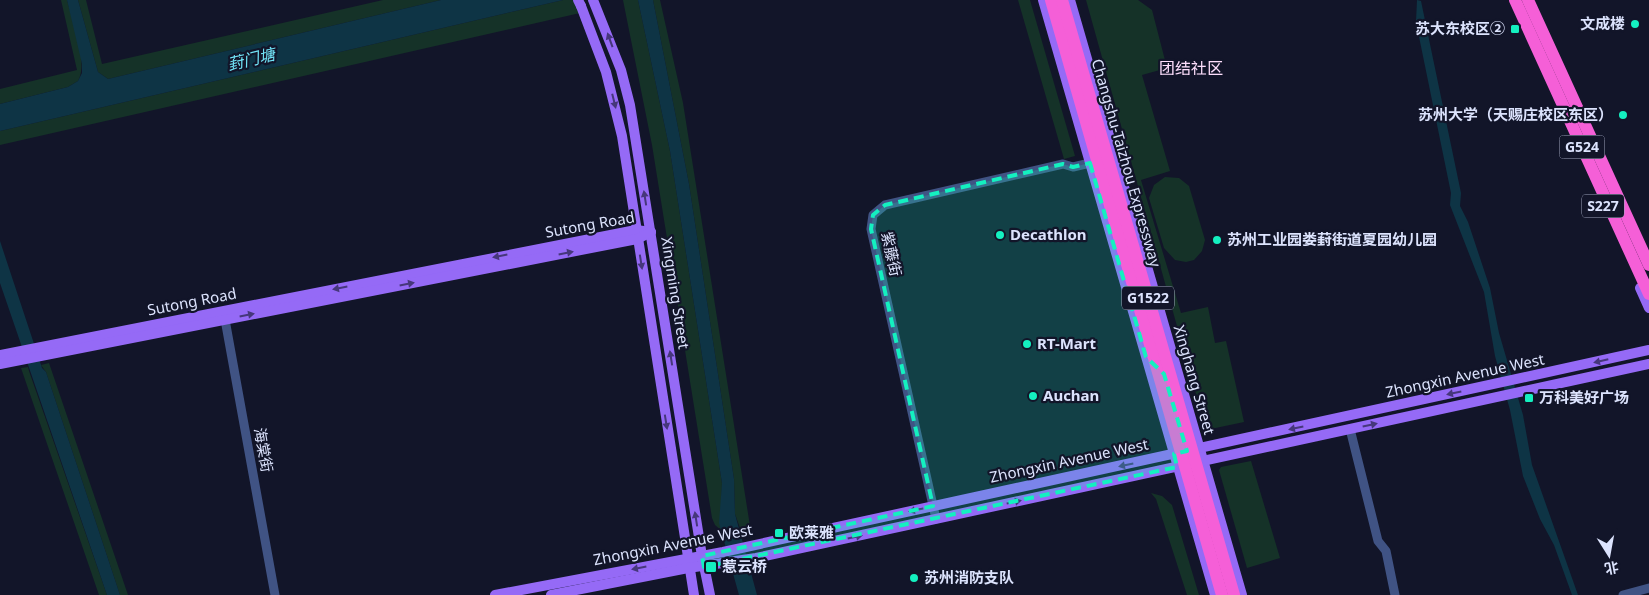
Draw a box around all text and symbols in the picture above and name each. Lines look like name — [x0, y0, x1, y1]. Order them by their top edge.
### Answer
place label: 文成楼 — [1580, 13, 1625, 33]
place label: 苏大东校区② — [1415, 18, 1505, 38]
marker: 文成楼 — [1629, 18, 1641, 30]
marker: 苏大东校区② — [1509, 23, 1521, 35]
one-way arrow — [606, 32, 613, 47]
water label: 葑门塘 — [225, 42, 280, 75]
street label: Changshu-Taizhou Expressway — [1088, 56, 1166, 269]
district label: 团结社区 — [1159, 57, 1223, 79]
one-way arrow — [610, 94, 618, 109]
place label: 苏州大学（天赐庄校区东区） — [1418, 104, 1613, 124]
marker: 苏州大学（天赐庄校区东区） — [1617, 109, 1629, 121]
road number: G524 — [1560, 136, 1604, 158]
one-way arrow — [641, 189, 649, 205]
road number: S227 — [1582, 195, 1624, 218]
street label: Sutong Road — [544, 206, 636, 242]
place label: Decathlon — [1010, 224, 1087, 244]
marker: Decathlon — [994, 229, 1006, 241]
place label: 苏州工业园娄葑街道夏园幼儿园 — [1227, 229, 1437, 249]
street label: 紫藤街 — [878, 230, 906, 278]
marker: 苏州工业园娄葑街道夏园幼儿园 — [1211, 234, 1223, 246]
street label: Xingming Street — [657, 235, 695, 351]
one-way arrow — [559, 249, 574, 257]
one-way arrow — [491, 253, 507, 261]
one-way arrow — [637, 254, 645, 270]
one-way arrow — [399, 280, 414, 288]
street label: Sutong Road — [146, 283, 238, 319]
one-way arrow — [333, 284, 348, 292]
road number: G1522 — [1122, 286, 1174, 310]
one-way arrow — [240, 311, 256, 319]
street label: Xinghang Street — [1170, 323, 1220, 437]
place label: RT-Mart — [1037, 333, 1097, 353]
marker: RT-Mart — [1021, 338, 1033, 350]
street label: Zhongxin Avenue West — [1384, 348, 1547, 402]
one-way arrow — [666, 350, 674, 366]
one-way arrow — [1594, 357, 1609, 365]
place label: Auchan — [1043, 385, 1099, 405]
place label: 万科美好广场 — [1539, 387, 1629, 407]
one-way arrow — [1447, 389, 1462, 397]
marker: Auchan — [1027, 390, 1039, 402]
marker: 万科美好广场 — [1523, 392, 1535, 404]
one-way arrow — [662, 414, 670, 430]
one-way arrow — [1362, 421, 1377, 429]
one-way arrow — [1288, 424, 1303, 432]
street label: 海棠街 — [250, 426, 278, 474]
street label: Zhongxin Avenue West — [988, 433, 1151, 487]
one-way arrow — [1117, 461, 1133, 469]
one-way arrow — [1006, 498, 1021, 506]
one-way arrow — [908, 506, 923, 514]
one-way arrow — [692, 510, 700, 526]
street label: Zhongxin Avenue West — [592, 519, 755, 569]
place label: 欧莱雅 — [789, 522, 834, 542]
marker: 欧莱雅 — [773, 527, 785, 539]
north arrow — [1584, 530, 1634, 580]
one-way arrow — [847, 533, 862, 541]
place label: 惹云桥 — [722, 556, 767, 576]
text: 北 — [1603, 558, 1620, 579]
marker: 惹云桥 — [704, 560, 718, 574]
one-way arrow — [631, 564, 647, 572]
place label: 苏州消防支队 — [924, 567, 1014, 587]
marker: 苏州消防支队 — [908, 572, 920, 584]

